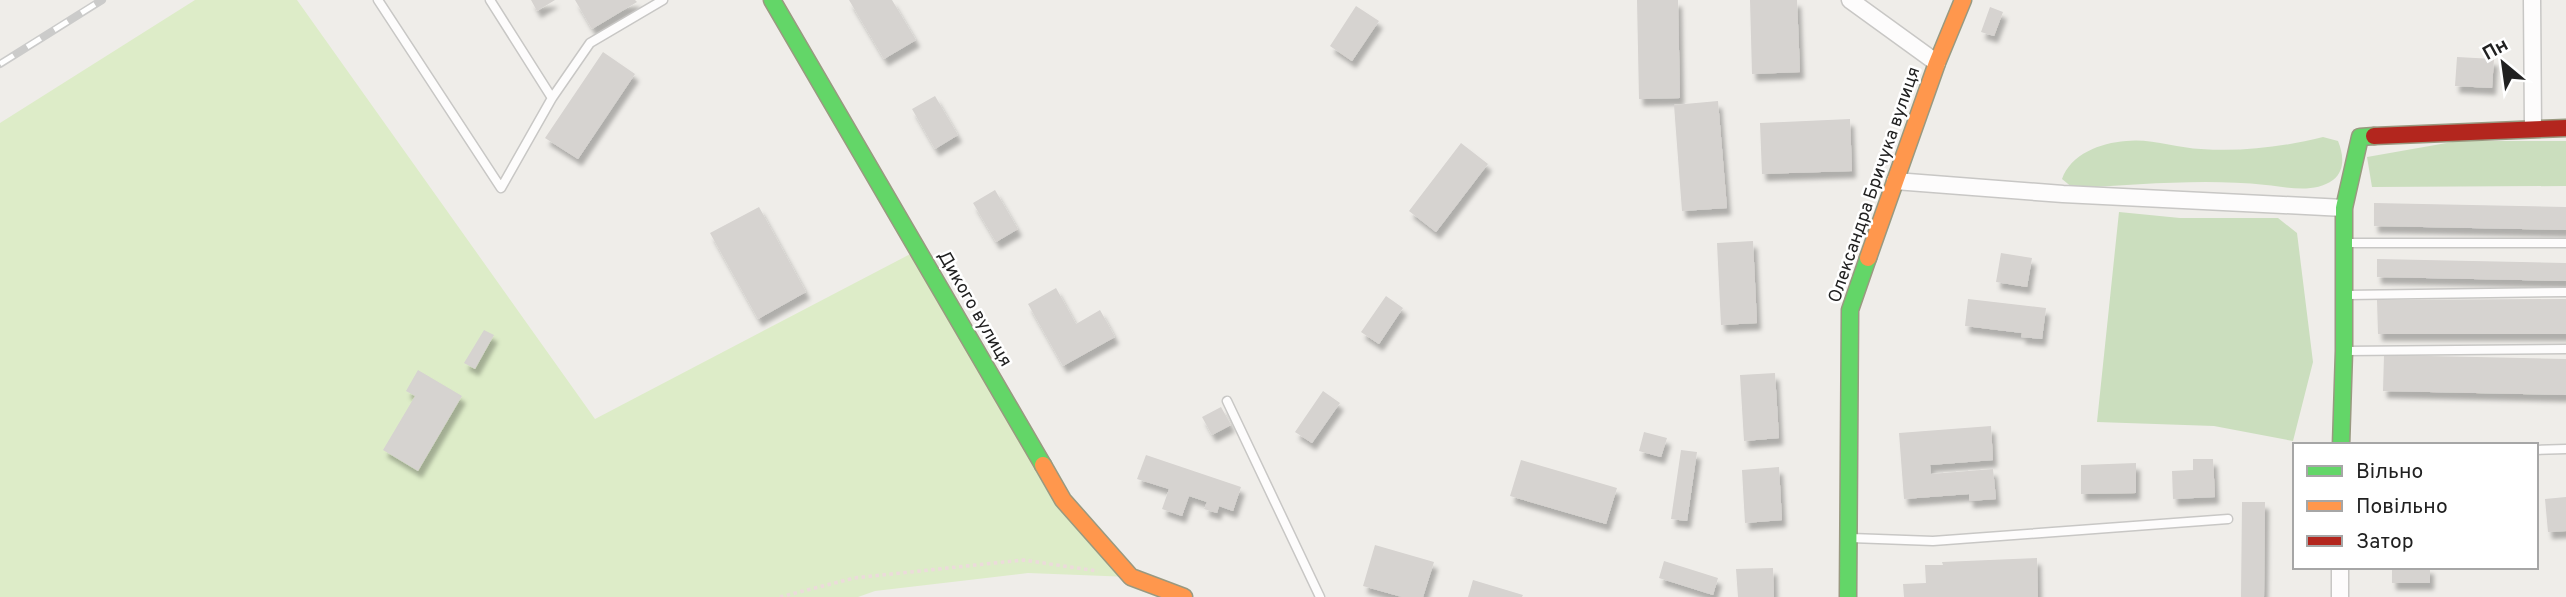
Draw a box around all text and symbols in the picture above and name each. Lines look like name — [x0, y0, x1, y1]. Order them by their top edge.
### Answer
north arrow — [2468, 28, 2538, 98]
text: Пн — [2479, 33, 2513, 67]
street label: Олександра Бричука вулиця — [1824, 64, 1926, 306]
street label: Дикого вулиця — [931, 247, 1017, 371]
legend — [2293, 443, 2538, 569]
text: Вільно — [2356, 459, 2423, 486]
text: Повільно — [2356, 494, 2448, 521]
text: Затор — [2356, 529, 2414, 556]

